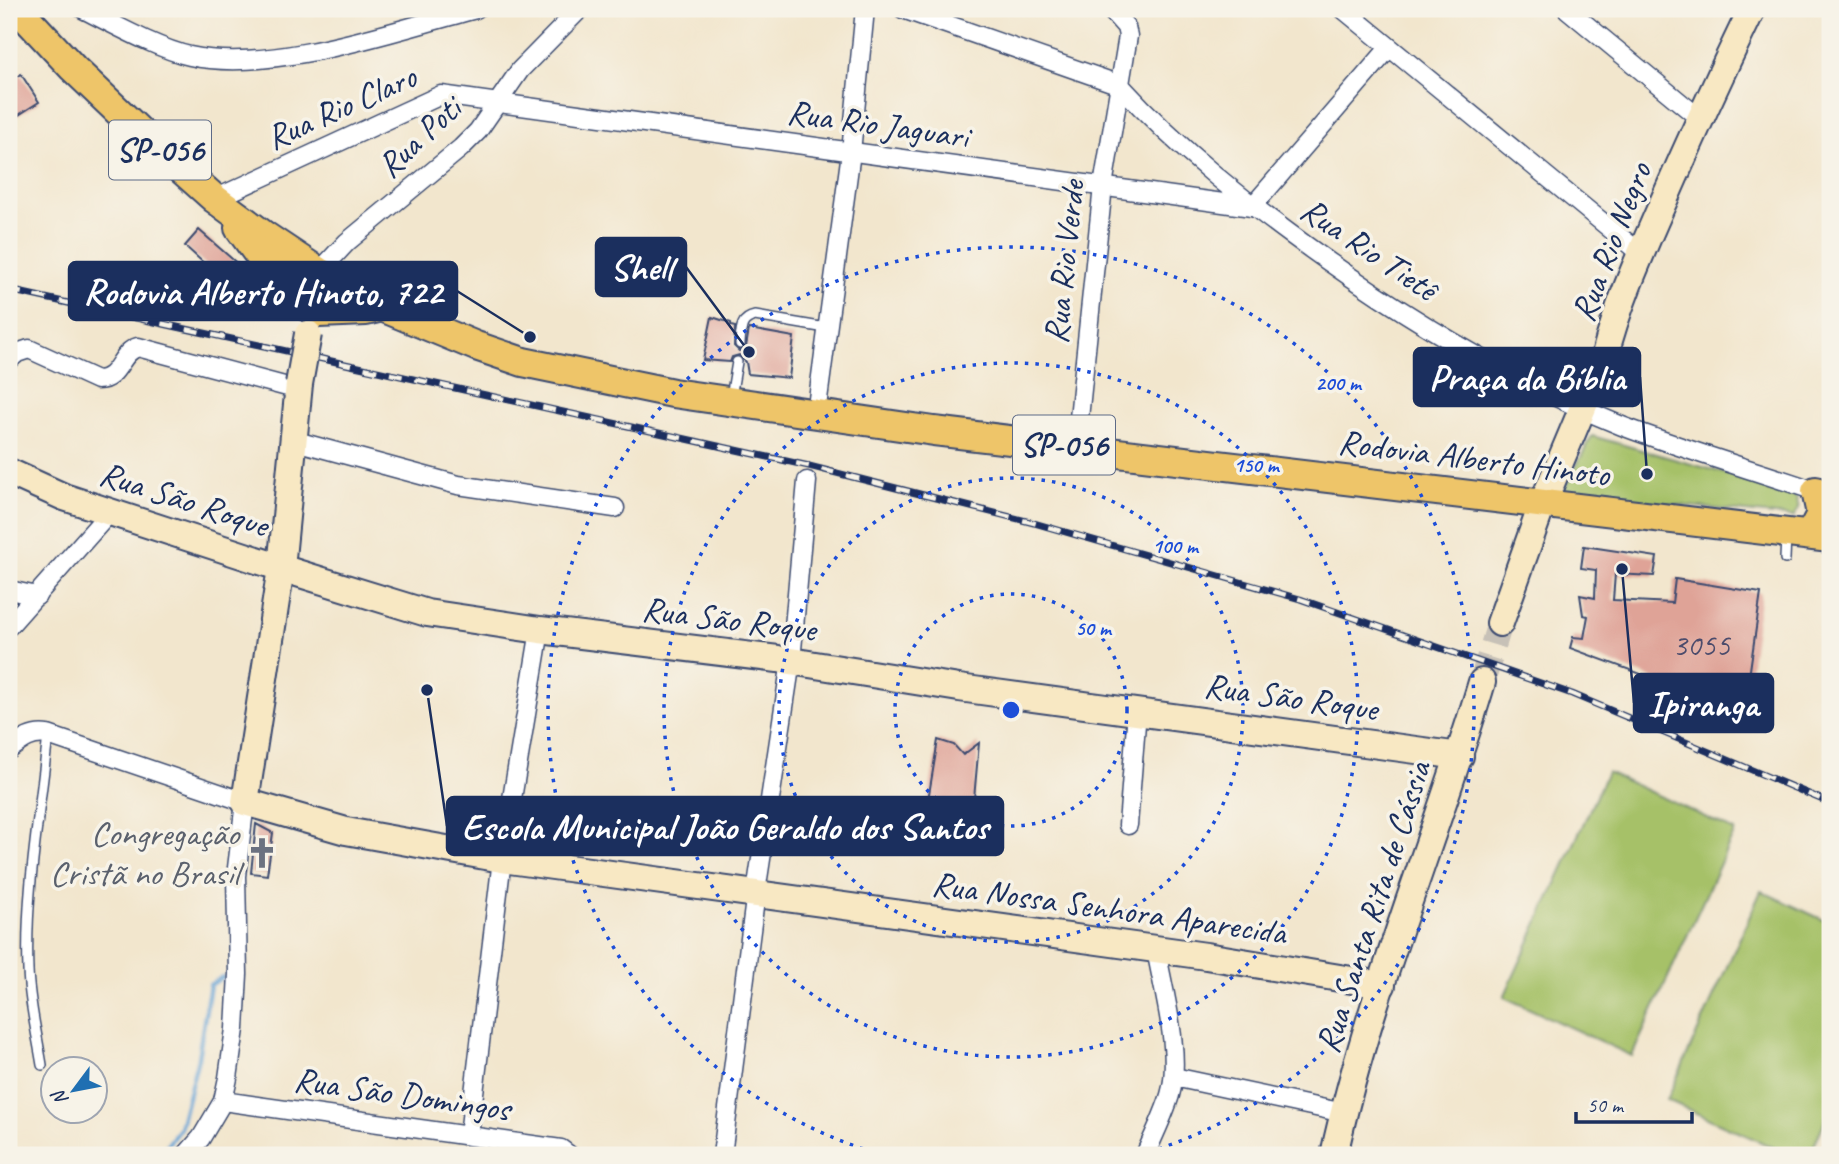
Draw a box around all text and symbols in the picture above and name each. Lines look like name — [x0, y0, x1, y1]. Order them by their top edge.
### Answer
street label: Rua Rio Claro — [259, 53, 425, 160]
street label: Rua Poti — [367, 84, 474, 187]
street label: Rua Rio Jaguari — [784, 89, 976, 160]
road number: SP-056 — [109, 120, 211, 180]
street label: Rua Rio Negro — [1560, 155, 1662, 328]
street label: Rua Rio Verde — [1033, 176, 1095, 346]
street label: Rua Rio Tietê — [1292, 187, 1449, 313]
callout: Shell — [596, 238, 686, 296]
text: Shell — [610, 244, 678, 291]
callout: Rodovia Alberto Hinoto, 722 — [69, 262, 457, 320]
text: Rodovia Alberto Hinoto, 722 — [83, 268, 446, 315]
callout: Praça da Bíblia — [1414, 348, 1640, 406]
text: Praça da Bíblia — [1429, 354, 1628, 401]
text: 200 m — [1315, 370, 1363, 396]
road number: SP-056 — [1013, 416, 1115, 474]
street label: Rodovia Alberto Hinoto — [1336, 419, 1614, 497]
street label: Rua São Roque — [94, 451, 276, 548]
text: 150 m — [1233, 452, 1281, 478]
text: 100 m — [1152, 533, 1200, 559]
street label: Rua São Roque — [640, 586, 821, 652]
text: 50 m — [1075, 615, 1113, 641]
house number: 3055 — [1672, 624, 1731, 665]
street label: Rua São Roque — [1201, 663, 1383, 732]
callout: Ipiranga — [1634, 674, 1773, 732]
text: Ipiranga — [1647, 680, 1762, 727]
centre of rings — [999, 698, 1023, 722]
street label: Rua Santa Rita de Cássia — [1305, 754, 1442, 1058]
callout: Escola Municipal João Geraldo dos Santos — [447, 797, 1003, 855]
text: Escola Municipal João Geraldo dos Santos — [462, 803, 992, 850]
place label: Congregação Cristã no Brasil — [50, 811, 245, 896]
church icon: Congregação Cristã no Brasil — [245, 836, 279, 870]
street label: Rua Nossa Senhora Aparecida — [929, 861, 1291, 955]
north arrow — [38, 1056, 108, 1126]
street label: Rua São Domingos — [291, 1057, 516, 1132]
scale bar — [1576, 1080, 1692, 1124]
text: N — [45, 1084, 74, 1110]
text: 50 m — [1587, 1092, 1625, 1118]

